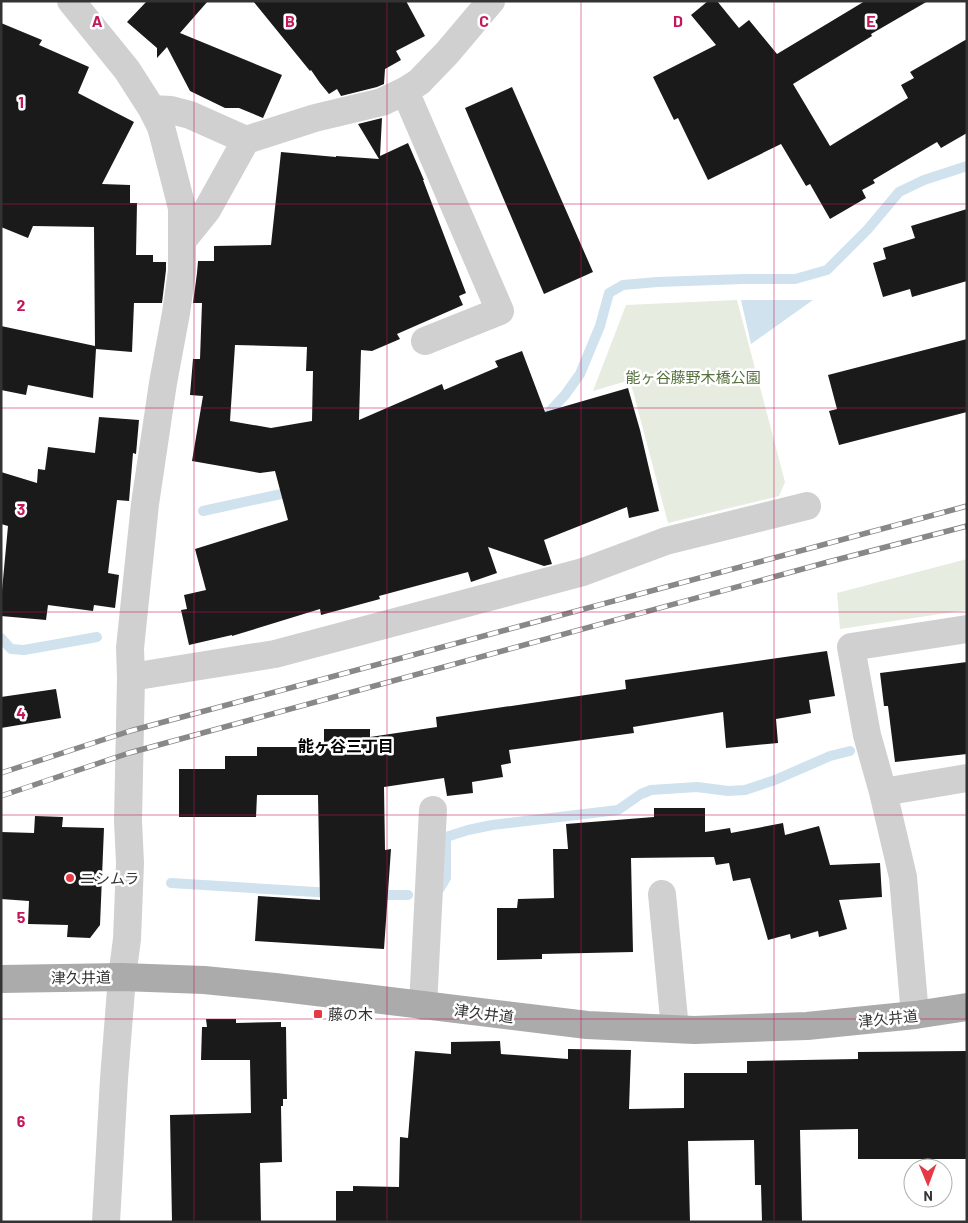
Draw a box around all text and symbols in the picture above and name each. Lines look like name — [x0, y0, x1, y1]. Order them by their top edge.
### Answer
text: A — [92, 11, 103, 30]
text: B — [285, 11, 295, 30]
text: C — [479, 11, 489, 30]
text: D — [673, 11, 683, 30]
text: E — [866, 11, 876, 30]
text: 1 — [18, 92, 24, 111]
text: 2 — [17, 295, 26, 314]
park label: 能ヶ谷藤野木橋公園 — [625, 368, 761, 386]
text: 3 — [17, 499, 25, 518]
text: 4 — [16, 703, 26, 722]
district label: 能ヶ谷三丁目 — [298, 736, 394, 755]
place label: ニシムラ — [80, 869, 139, 887]
marker: ニシムラ — [64, 872, 76, 884]
text: 5 — [17, 907, 26, 926]
street label: 津久井道 — [51, 967, 111, 987]
street label: 津久井道 — [453, 1000, 515, 1026]
place label: 藤の木 — [328, 1005, 373, 1023]
street label: 津久井道 — [857, 1006, 919, 1030]
marker: 藤の木 — [312, 1008, 324, 1020]
text: 6 — [17, 1111, 26, 1130]
north arrow — [903, 1158, 953, 1208]
text: N — [923, 1188, 933, 1205]

